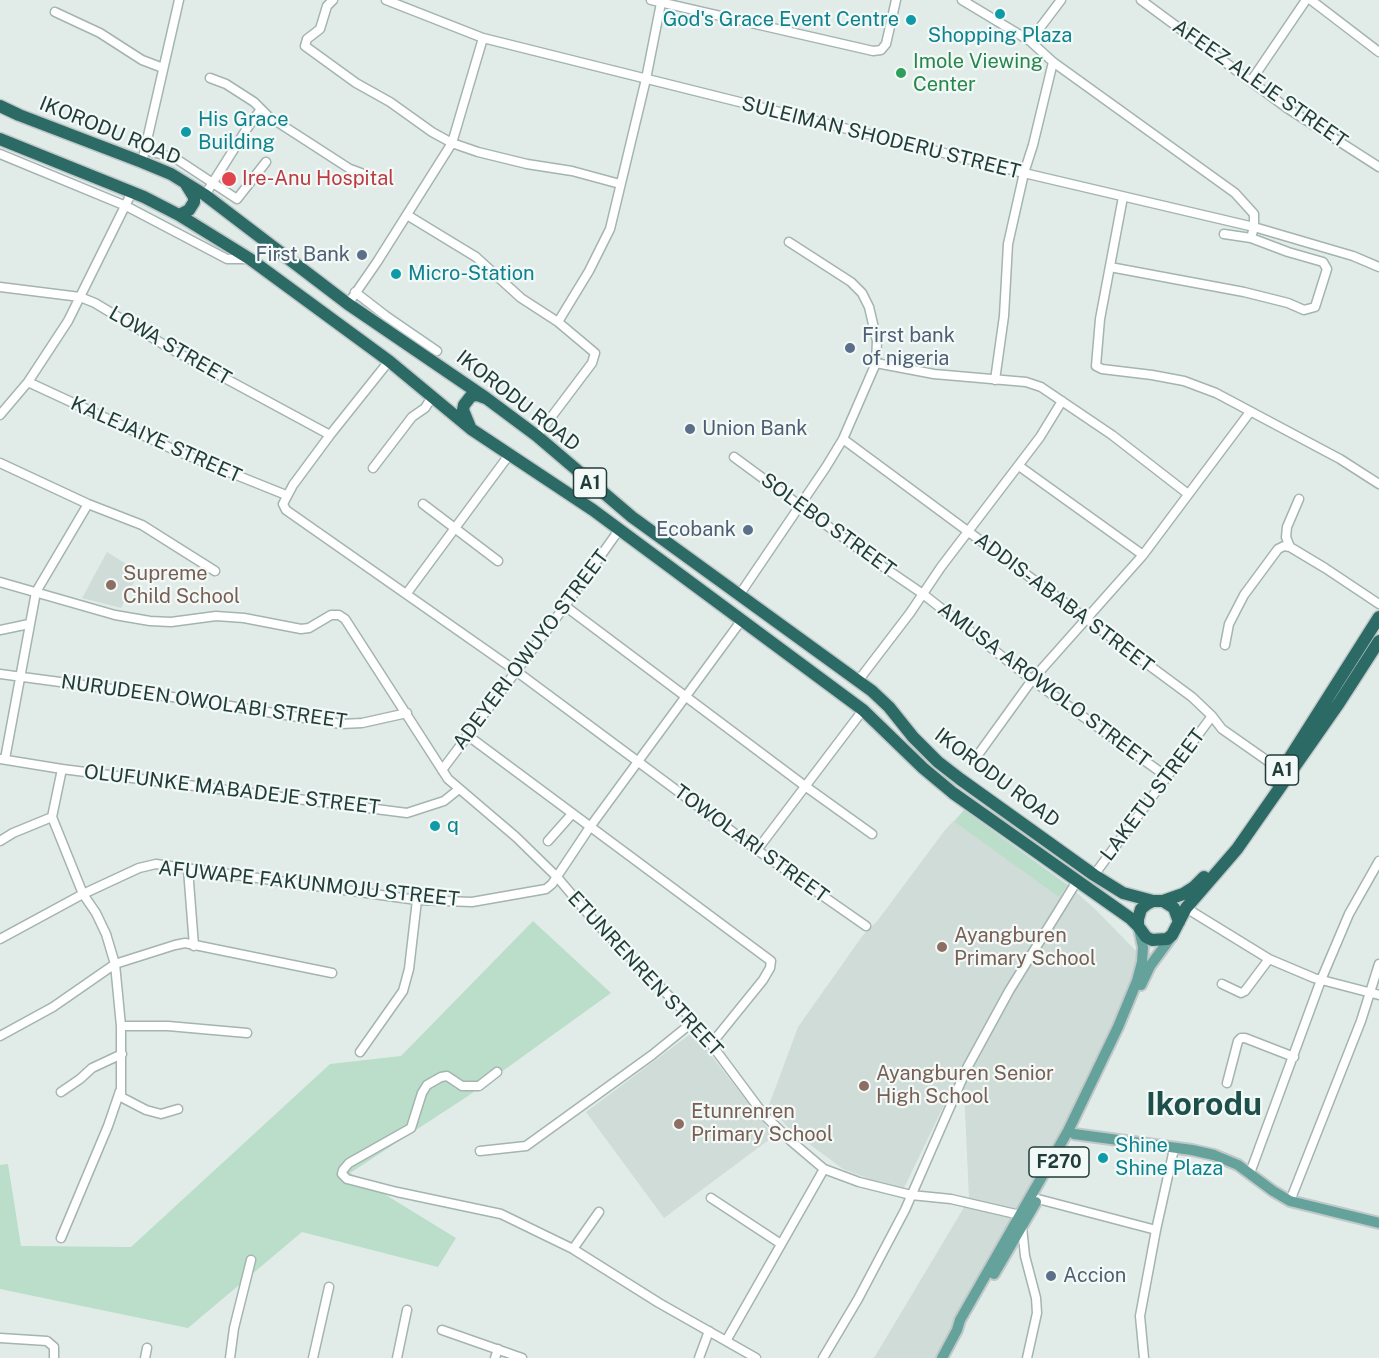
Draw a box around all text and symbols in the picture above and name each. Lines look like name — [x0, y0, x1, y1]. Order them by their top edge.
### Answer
marker: Shopping Plaza — [993, 7, 1007, 21]
place label: God's Grace Event Centre — [663, 8, 899, 32]
marker: God's Grace Event Centre — [904, 13, 918, 27]
street label: AFEEZ ALEJE STREET — [1168, 15, 1352, 153]
place label: Shopping Plaza — [928, 24, 1072, 48]
place label: Imole Viewing Center — [913, 50, 1043, 97]
marker: Imole Viewing Center — [894, 66, 908, 80]
street label: IKORODU ROAD — [36, 92, 184, 170]
street label: SULEIMAN SHODERU STREET — [739, 92, 1023, 184]
place label: His Grace Building — [198, 108, 289, 155]
marker: His Grace Building — [179, 125, 193, 139]
place label: Ire-Anu Hospital — [242, 167, 394, 191]
marker: Ire-Anu Hospital — [220, 170, 238, 188]
place label: First Bank — [256, 243, 350, 267]
marker: First Bank — [355, 248, 369, 262]
place label: Micro-Station — [408, 262, 535, 286]
marker: Micro-Station — [389, 267, 403, 281]
street label: LOWA STREET — [105, 301, 235, 391]
place label: First bank of nigeria — [862, 324, 955, 371]
marker: First bank of nigeria — [843, 341, 857, 355]
street label: IKORODU ROAD — [451, 345, 585, 457]
street label: KALEJAIYE STREET — [67, 392, 245, 488]
place label: Union Bank — [702, 417, 807, 441]
marker: Union Bank — [683, 422, 697, 436]
road number: A1 — [574, 468, 606, 498]
street label: SOLEBO STREET — [756, 468, 900, 582]
place label: Ecobank — [656, 518, 736, 542]
marker: Ecobank — [741, 523, 755, 537]
street label: ADDIS-ABABA STREET — [970, 528, 1158, 678]
street label: ADEYERI OWUYO STREET — [448, 545, 614, 755]
place label: Supreme Child School — [123, 562, 240, 609]
marker: Supreme Child School — [104, 578, 118, 592]
street label: AMUSA AROWOLO STREET — [933, 597, 1155, 773]
street label: NURUDEEN OWOLABI STREET — [59, 670, 349, 734]
street label: IKORODU ROAD — [930, 723, 1064, 833]
street label: LAKETU STREET — [1096, 724, 1210, 866]
road number: A1 — [1266, 755, 1298, 785]
street label: OLUFUNKE MABADEJE STREET — [82, 760, 382, 820]
street label: TOWOLARI STREET — [669, 780, 833, 908]
place label: q — [447, 814, 459, 838]
marker: q — [428, 819, 442, 833]
street label: AFUWAPE FAKUNMOJU STREET — [157, 856, 461, 912]
street label: ETUNRENREN STREET — [562, 887, 728, 1061]
place label: Ayangburen Primary School — [954, 924, 1096, 971]
marker: Ayangburen Primary School — [935, 940, 949, 954]
place label: Ayangburen Senior High School — [876, 1062, 1054, 1109]
marker: Ayangburen Senior High School — [857, 1079, 871, 1093]
district label: Ikorodu — [1146, 1086, 1262, 1124]
place label: Etunrenren Primary School — [691, 1100, 833, 1147]
marker: Etunrenren Primary School — [672, 1117, 686, 1131]
place label: Shine Shine Plaza — [1115, 1134, 1223, 1181]
road number: F270 — [1029, 1147, 1089, 1177]
marker: Shine Shine Plaza — [1096, 1151, 1110, 1165]
place label: Accion — [1063, 1264, 1126, 1288]
marker: Accion — [1044, 1269, 1058, 1283]

